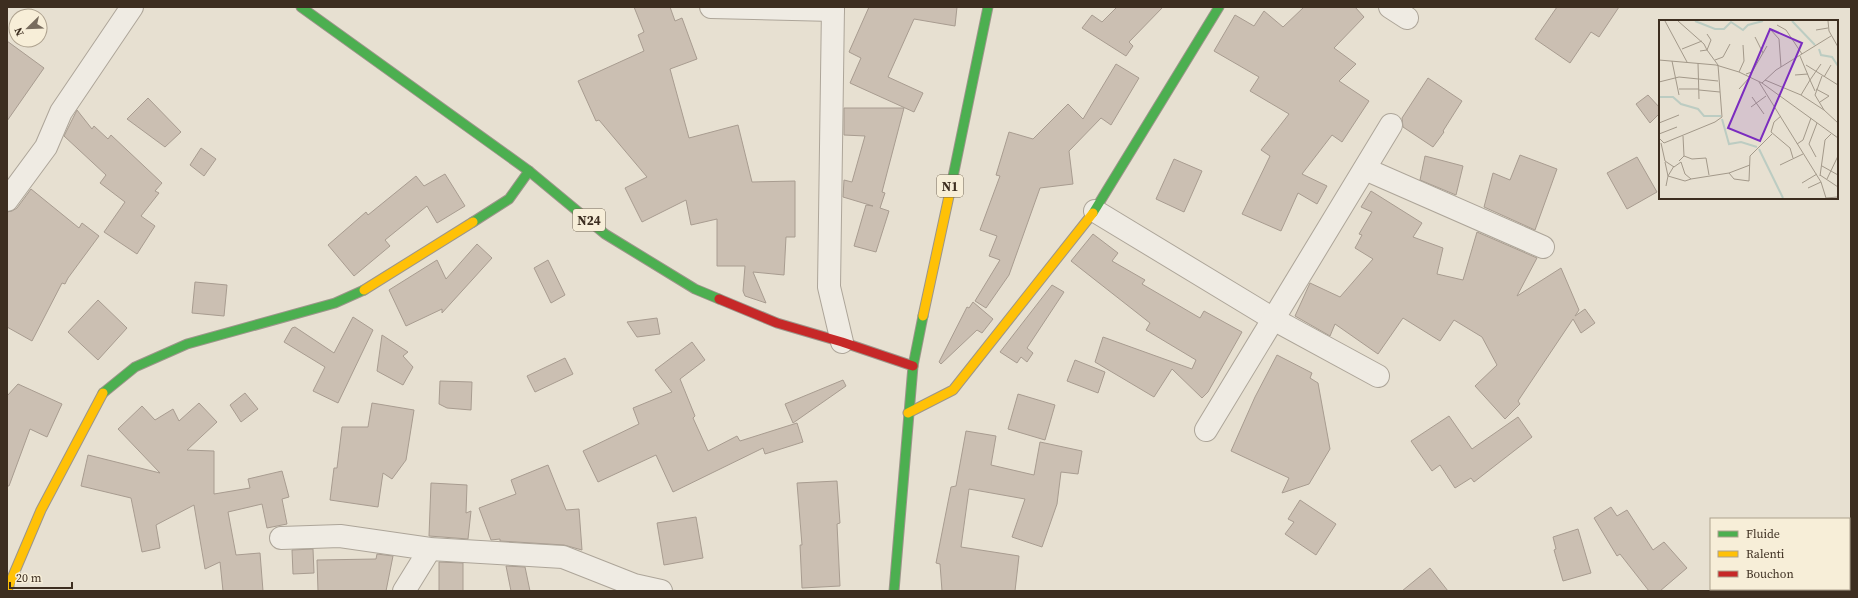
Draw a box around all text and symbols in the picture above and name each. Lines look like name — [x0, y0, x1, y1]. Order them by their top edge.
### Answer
north arrow — [8, 8, 48, 48]
inset map — [1659, 20, 1838, 199]
text: N — [11, 25, 28, 38]
road number: N1 — [937, 175, 963, 197]
road number: N24 — [573, 209, 605, 231]
legend — [1710, 518, 1850, 590]
text: Fluide — [1746, 526, 1780, 542]
text: Ralenti — [1746, 546, 1785, 562]
scale bar — [10, 564, 72, 590]
text: Bouchon — [1746, 566, 1794, 582]
text: 20 m — [16, 570, 42, 586]

